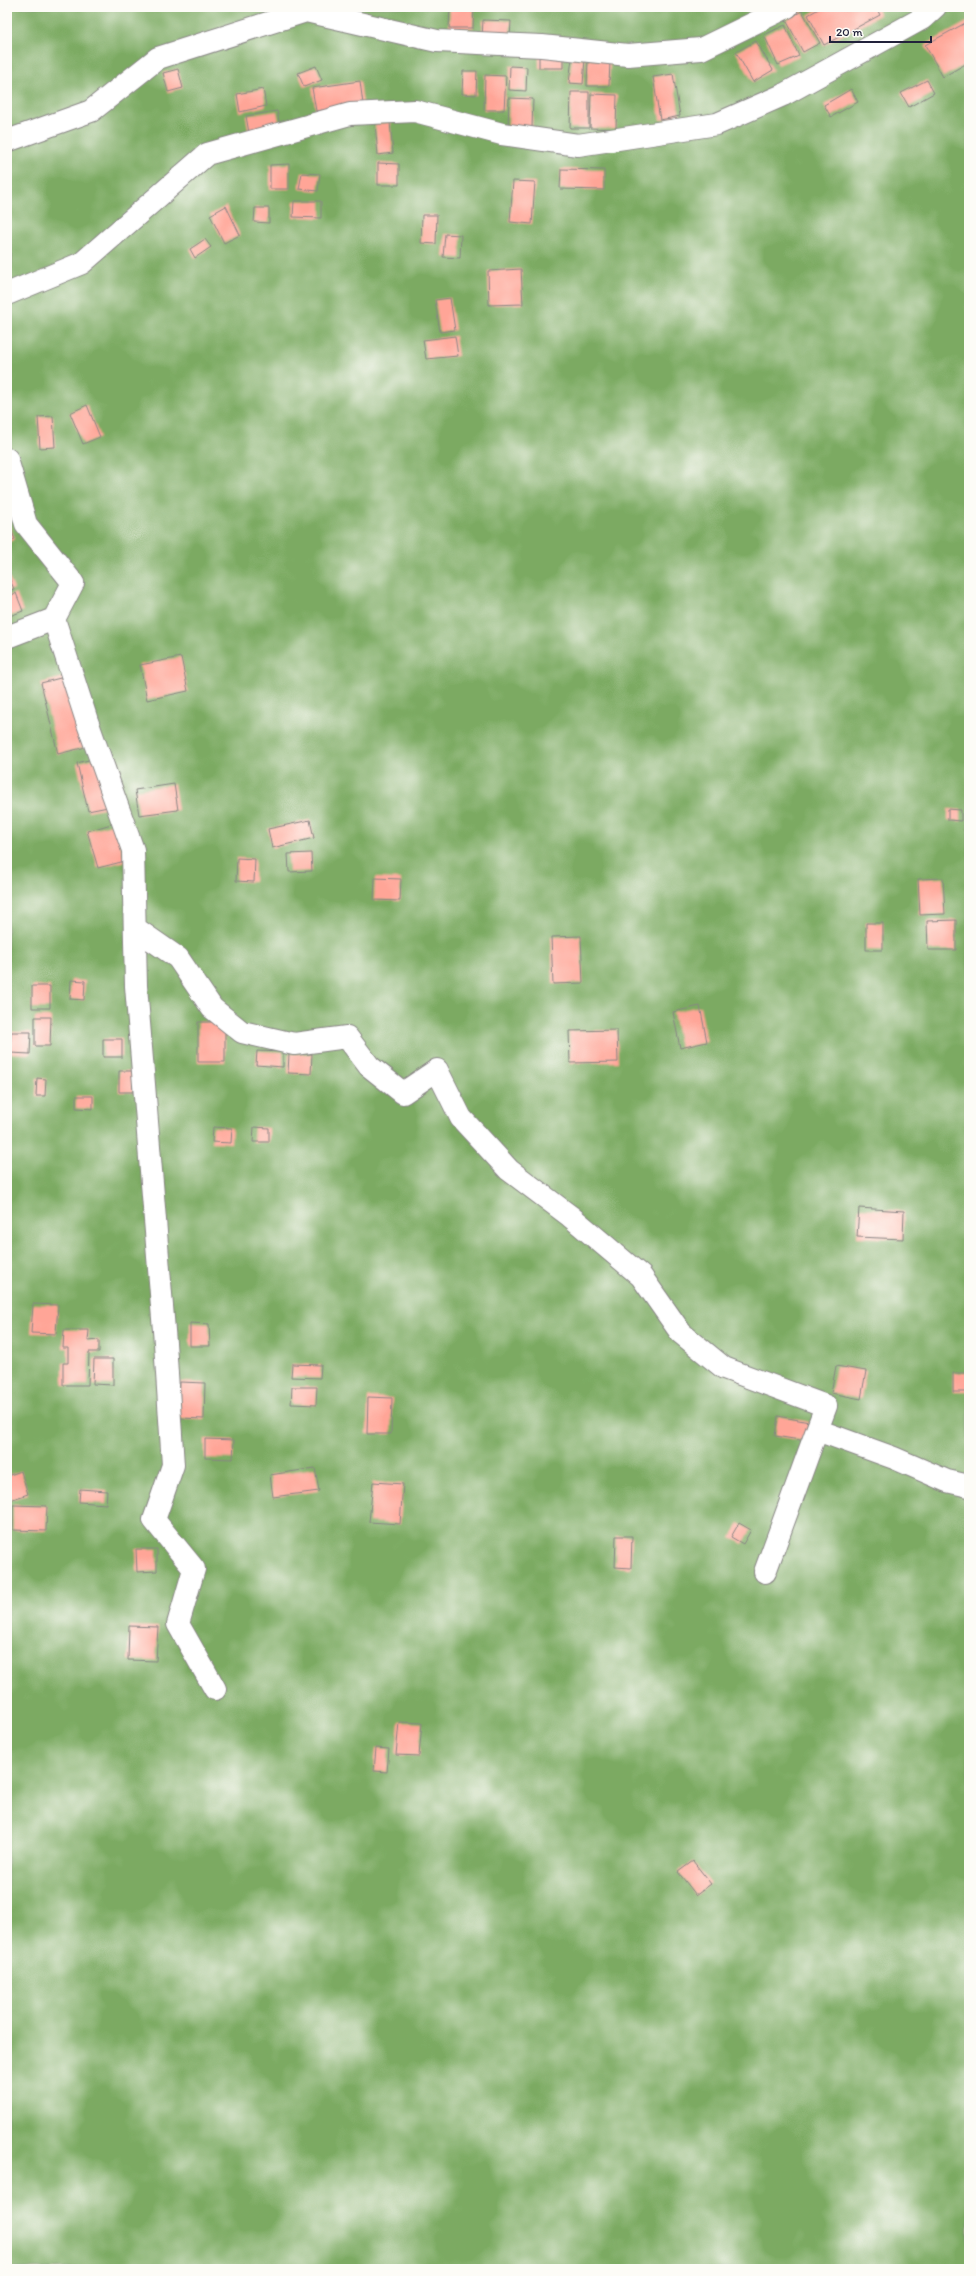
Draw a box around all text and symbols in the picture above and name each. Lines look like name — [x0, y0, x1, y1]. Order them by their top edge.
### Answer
scale bar — [830, 18, 931, 44]
text: 20 m — [836, 25, 863, 39]

